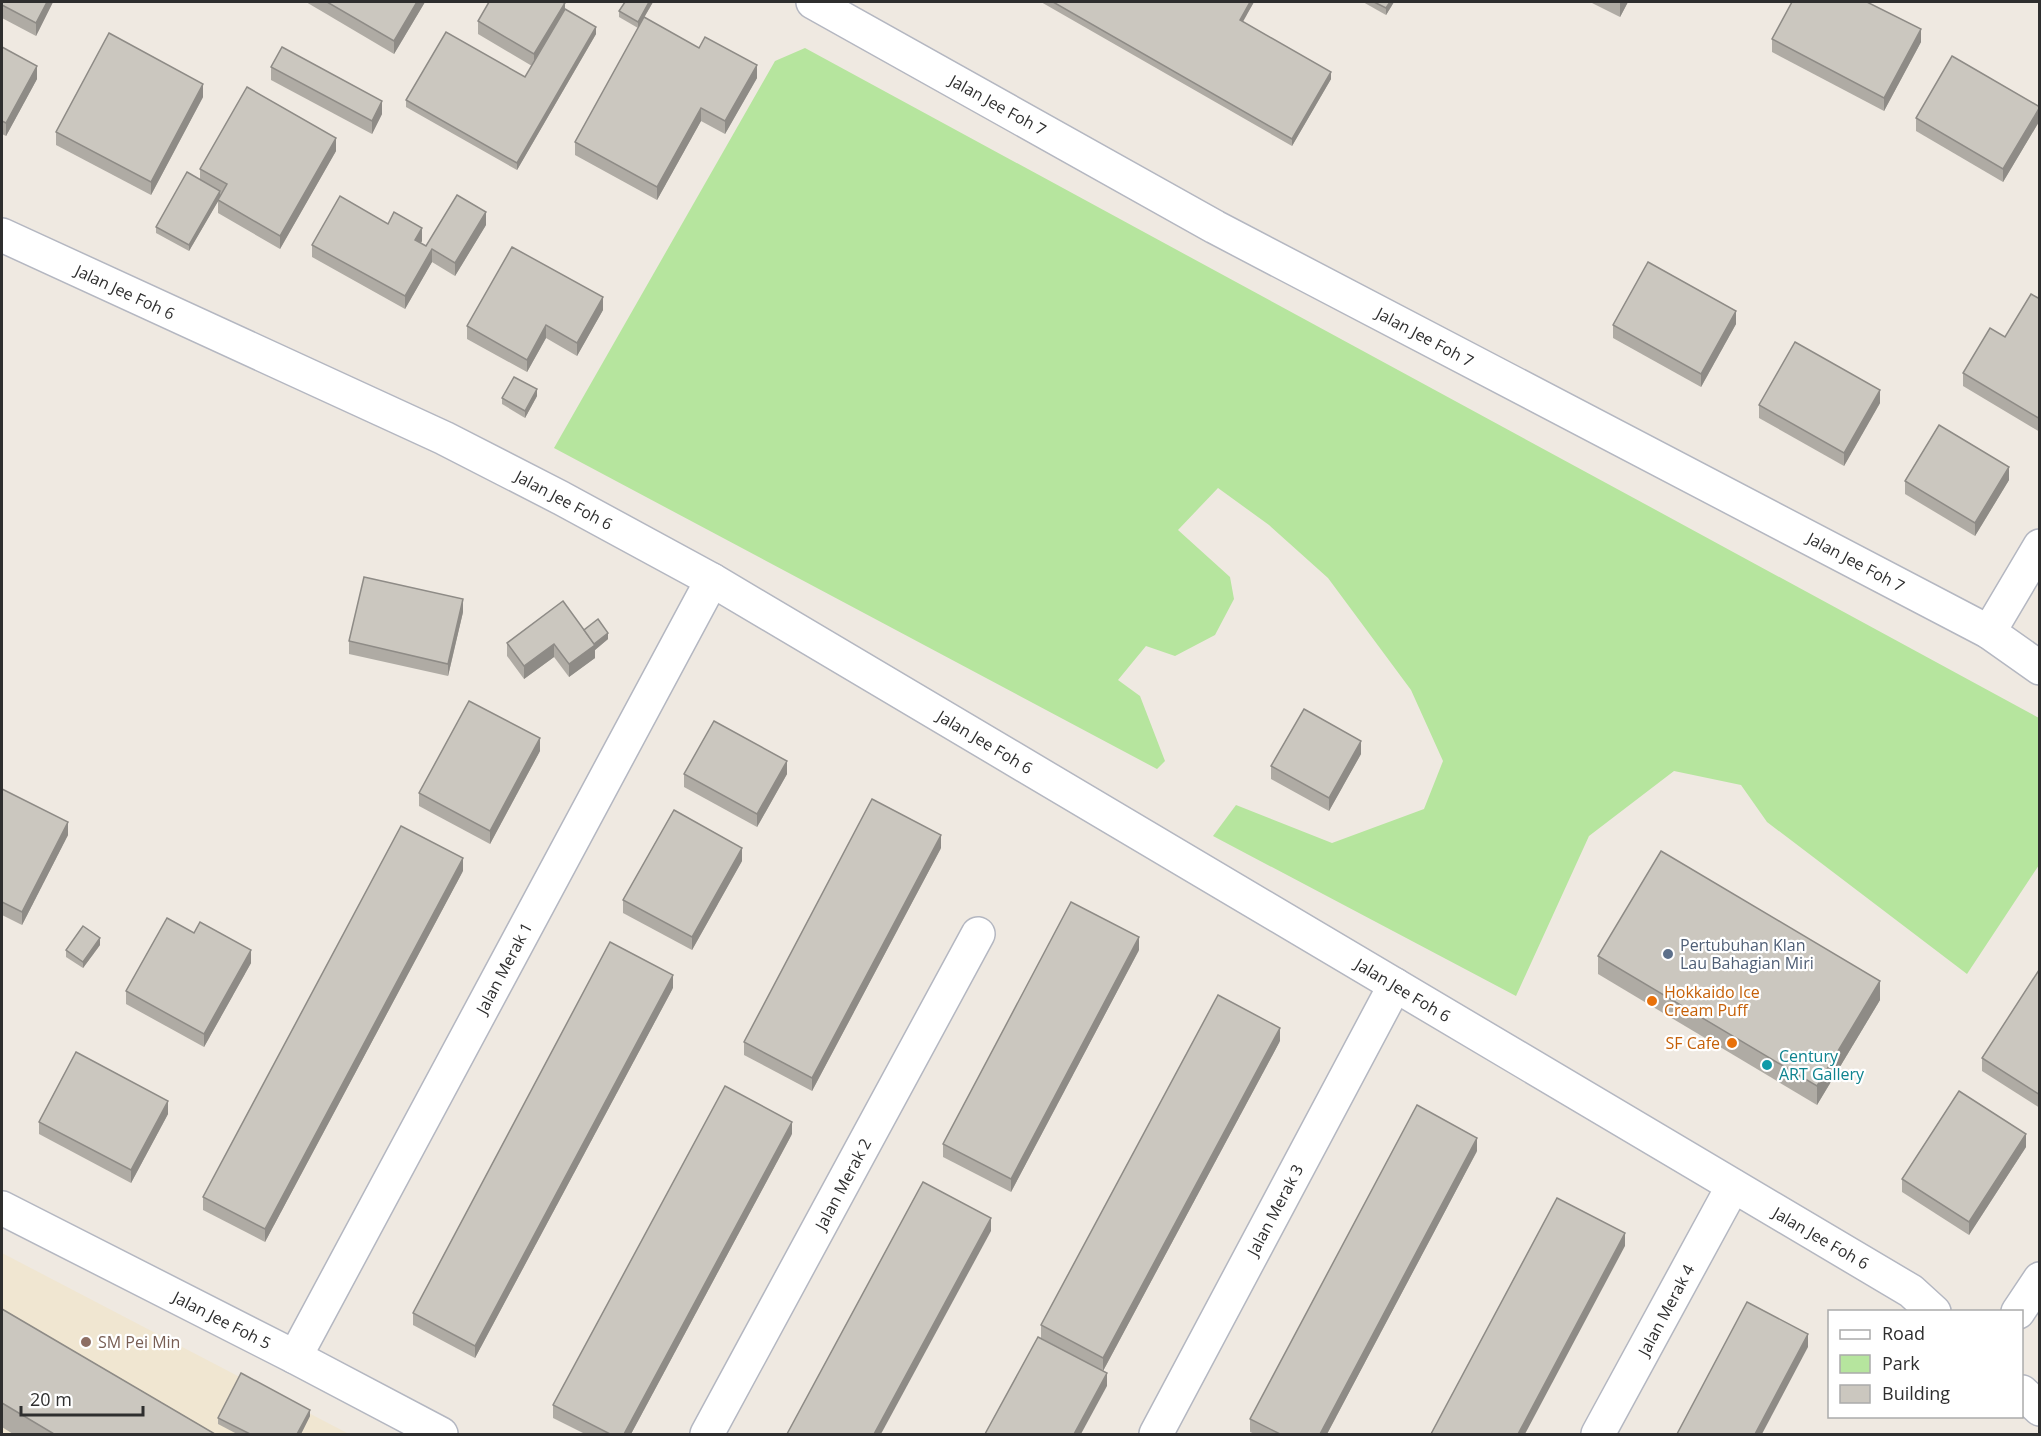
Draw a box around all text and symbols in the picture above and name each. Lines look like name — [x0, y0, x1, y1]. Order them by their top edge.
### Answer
street label: Jalan Jee Foh 7 — [944, 68, 1050, 141]
street label: Jalan Jee Foh 6 — [70, 258, 178, 325]
street label: Jalan Jee Foh 7 — [1371, 301, 1478, 372]
street label: Jalan Jee Foh 6 — [510, 464, 617, 535]
street label: Jalan Jee Foh 7 — [1802, 526, 1909, 597]
street label: Jalan Jee Foh 6 — [932, 704, 1037, 779]
street label: Jalan Merak 1 — [470, 918, 537, 1019]
place label: Pertubuhan Klan Lau Bahagian Miri — [1680, 934, 1814, 974]
marker: Pertubuhan Klan Lau Bahagian Miri — [1661, 947, 1675, 961]
street label: Jalan Jee Foh 6 — [1350, 952, 1455, 1027]
place label: Hokkaido Ice Cream Puff — [1664, 981, 1760, 1021]
marker: Hokkaido Ice Cream Puff — [1645, 994, 1659, 1008]
place label: SF Cafe — [1665, 1032, 1720, 1054]
marker: SF Cafe — [1725, 1036, 1739, 1050]
place label: Century ART Gallery — [1779, 1045, 1865, 1085]
marker: Century ART Gallery — [1760, 1058, 1774, 1072]
street label: Jalan Merak 2 — [809, 1134, 876, 1235]
street label: Jalan Merak 3 — [1241, 1160, 1308, 1261]
street label: Jalan Jee Foh 6 — [1767, 1201, 1873, 1274]
street label: Jalan Merak 4 — [1632, 1260, 1699, 1361]
street label: Jalan Jee Foh 5 — [167, 1285, 275, 1354]
legend — [1828, 1310, 2023, 1418]
text: Road — [1882, 1321, 1925, 1345]
place label: SM Pei Min — [98, 1331, 180, 1353]
marker: SM Pei Min — [79, 1335, 93, 1349]
text: Park — [1882, 1351, 1920, 1375]
scale bar — [21, 1379, 142, 1417]
text: Building — [1882, 1381, 1950, 1405]
text: 20 m — [30, 1387, 72, 1411]

